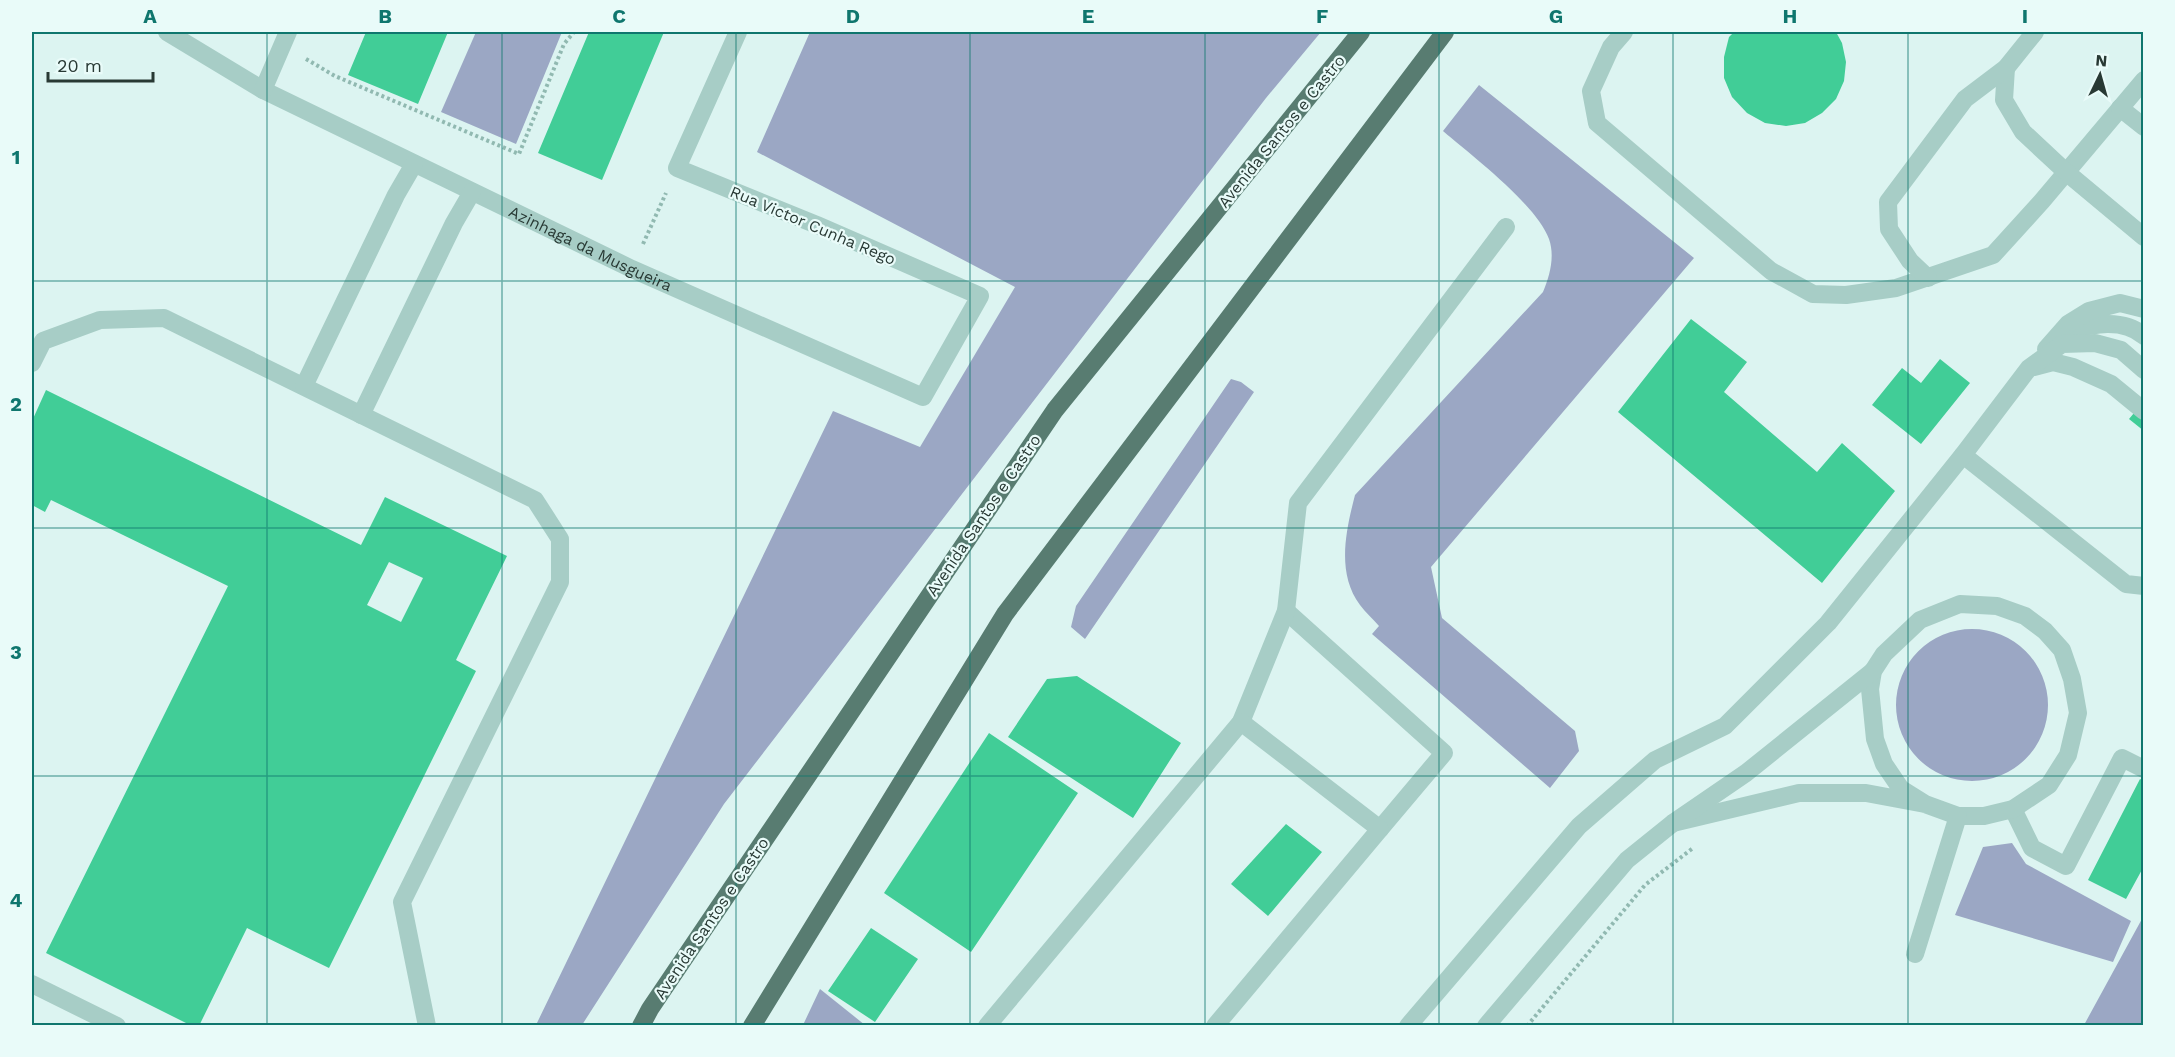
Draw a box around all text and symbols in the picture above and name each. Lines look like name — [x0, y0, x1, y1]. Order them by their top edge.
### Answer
text: A — [143, 4, 157, 28]
text: B — [378, 4, 392, 28]
text: C — [612, 4, 626, 28]
text: D — [846, 4, 860, 28]
text: E — [1082, 4, 1094, 28]
text: F — [1316, 4, 1328, 28]
text: G — [1549, 4, 1563, 28]
text: H — [1783, 4, 1797, 28]
text: I — [2022, 4, 2028, 28]
scale bar — [48, 45, 153, 83]
north arrow — [2070, 45, 2130, 105]
street label: Avenida Santos e Castro — [1214, 51, 1349, 211]
text: N — [2095, 51, 2108, 71]
text: 20 m — [57, 55, 102, 76]
text: 1 — [12, 145, 20, 169]
street label: Rua Victor Cunha Rego — [727, 182, 898, 269]
street label: Azinhaga da Musgueira — [506, 202, 675, 295]
text: 2 — [10, 392, 22, 416]
street label: Avenida Santos e Castro — [922, 431, 1045, 600]
text: 3 — [10, 640, 22, 664]
street label: Avenida Santos e Castro — [650, 834, 773, 1003]
text: 4 — [10, 888, 23, 912]

